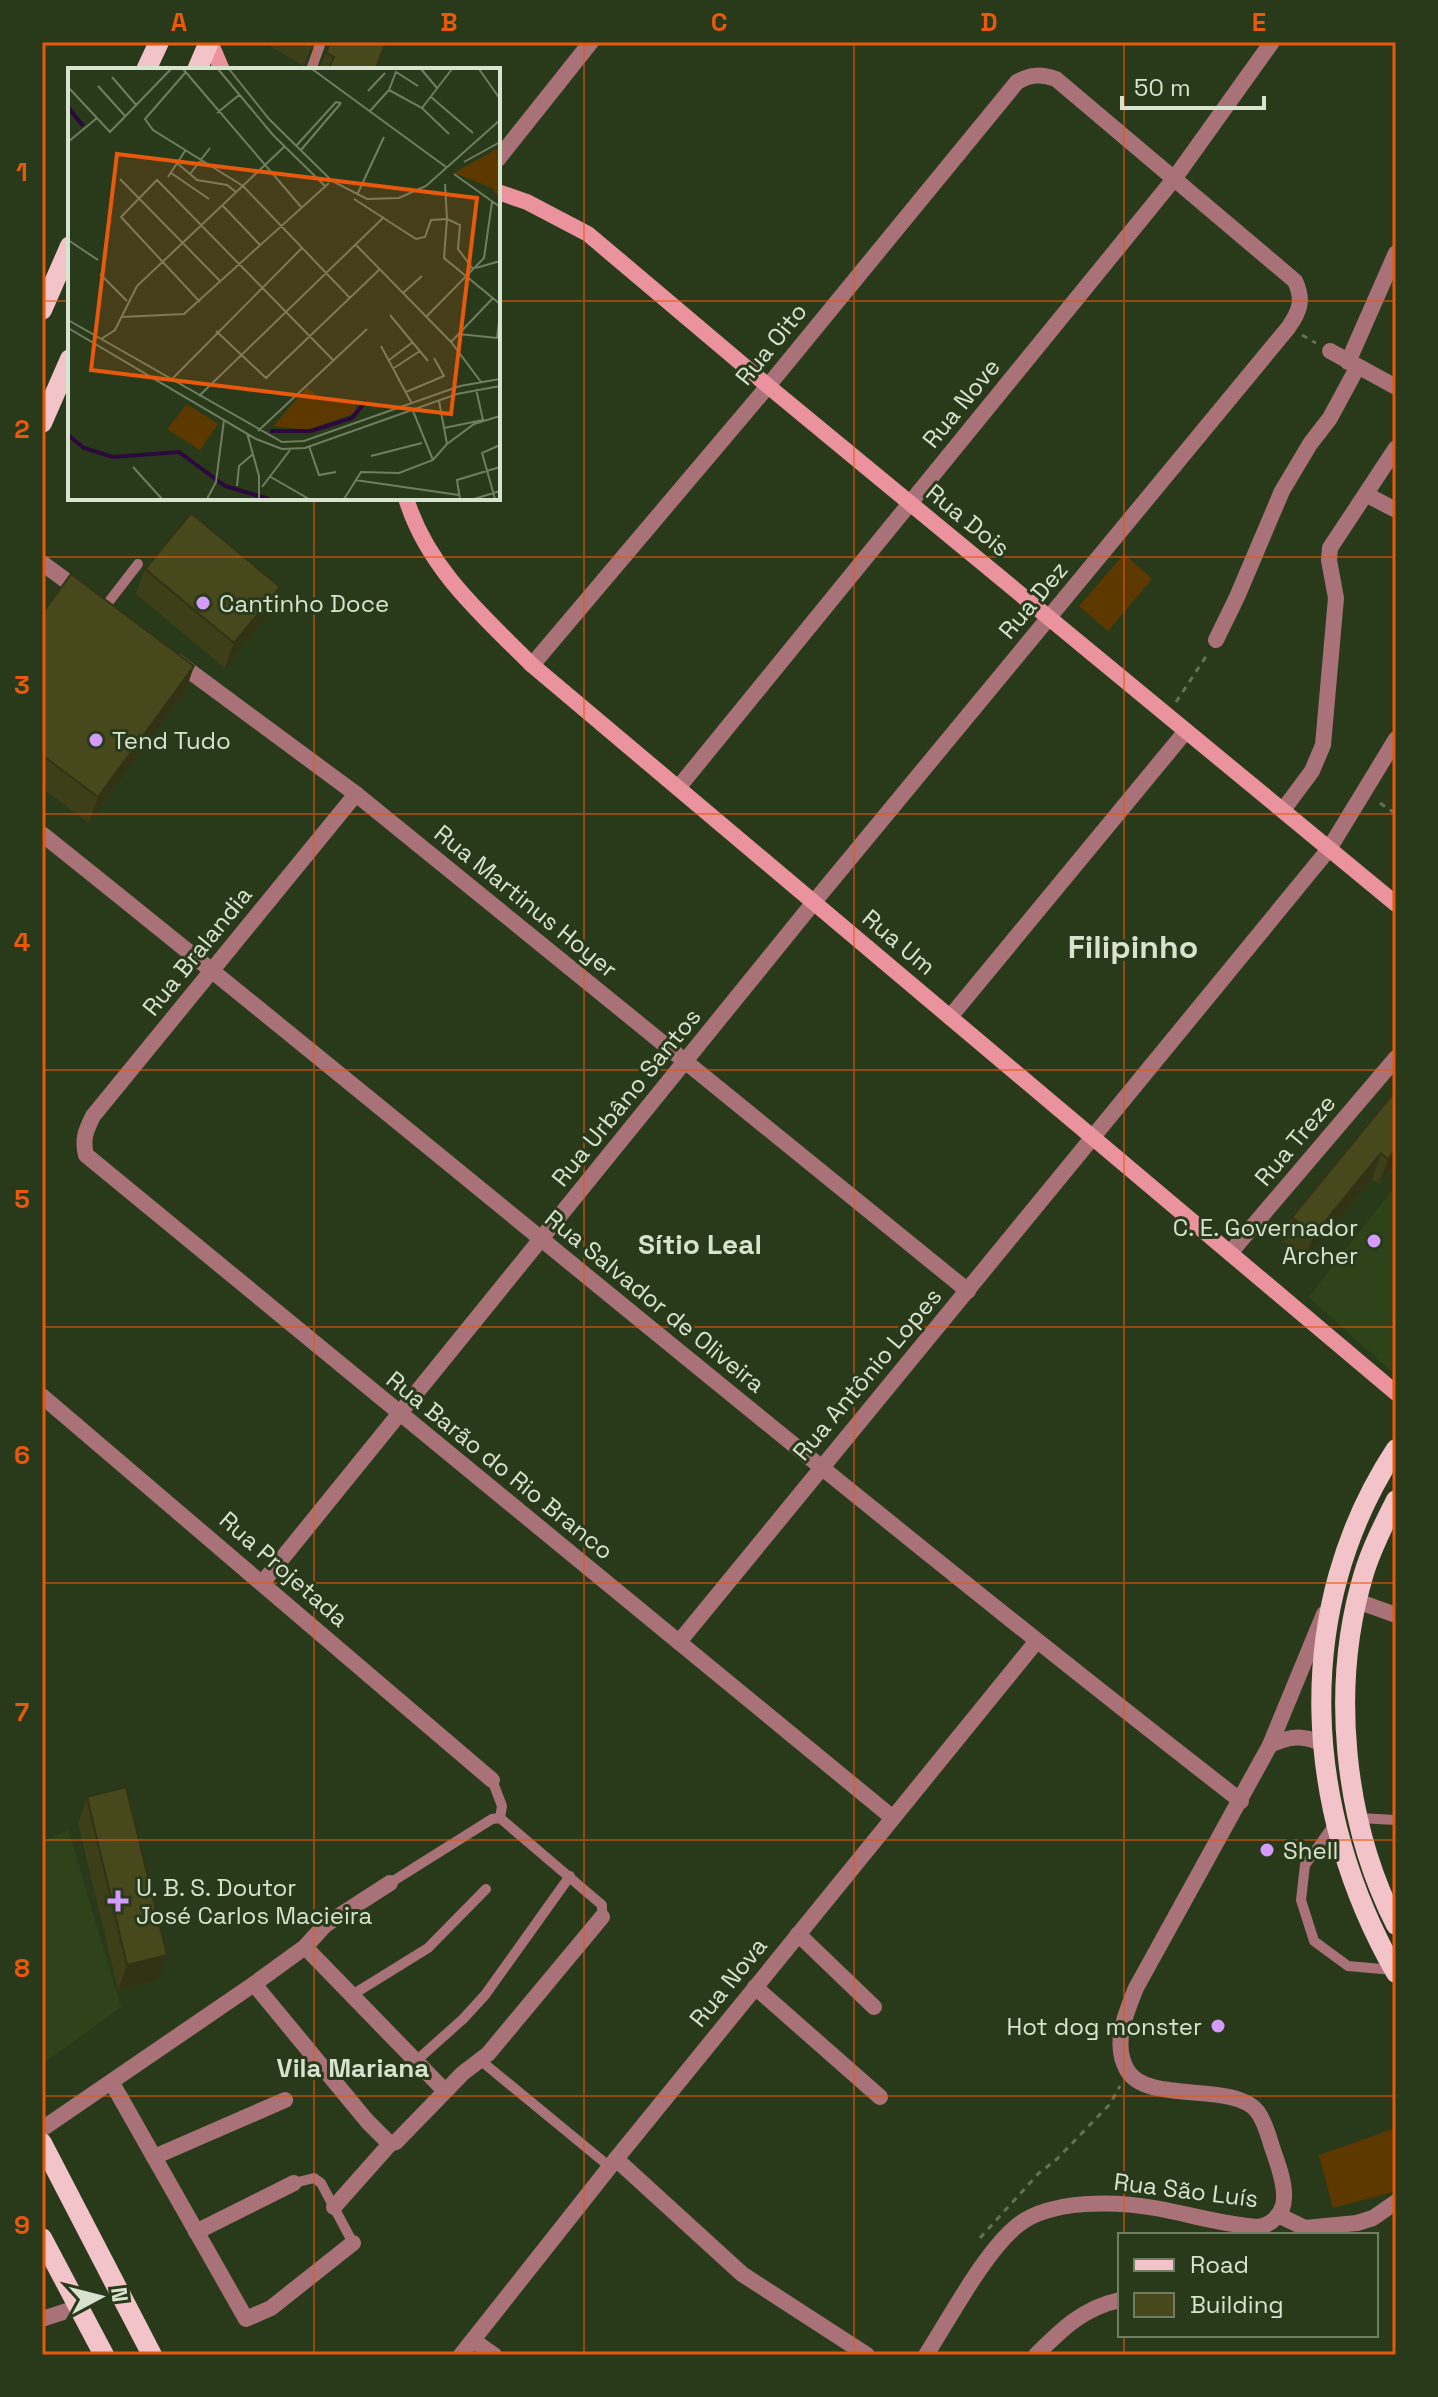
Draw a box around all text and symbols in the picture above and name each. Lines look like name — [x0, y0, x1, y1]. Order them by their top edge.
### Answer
text: A — [171, 5, 188, 39]
text: B — [440, 5, 458, 39]
text: C — [711, 5, 727, 39]
text: D — [980, 5, 998, 39]
text: E — [1252, 5, 1266, 39]
scale bar — [1122, 60, 1264, 110]
inset map — [68, 68, 500, 500]
text: 50 m — [1134, 72, 1191, 103]
text: 1 — [16, 155, 28, 189]
street label: Rua Oito — [728, 296, 814, 392]
street label: Rua Nove — [915, 352, 1007, 454]
text: 2 — [14, 412, 30, 446]
street label: Rua Dois — [920, 477, 1016, 563]
street label: Rua Dez — [992, 555, 1074, 645]
place label: Cantinho Doce — [219, 588, 389, 619]
marker: Cantinho Doce — [194, 594, 212, 612]
text: 3 — [14, 668, 30, 702]
place label: Tend Tudo — [112, 725, 231, 756]
marker: Tend Tudo — [87, 731, 105, 749]
street label: Rua Martinus Hoyer — [428, 818, 624, 984]
street label: Rua Bralandia — [135, 880, 259, 1022]
street label: Rua Um — [856, 902, 942, 982]
text: 4 — [14, 925, 30, 959]
district label: Filipinho — [1068, 927, 1198, 967]
street label: Rua Urbâno Santos — [544, 1001, 708, 1193]
street label: Rua Treze — [1248, 1088, 1342, 1192]
text: 5 — [14, 1182, 30, 1216]
street label: Rua Salvador de Oliveira — [539, 1203, 772, 1399]
place label: C. E. Governador Archer — [1173, 1212, 1358, 1271]
district label: Sítio Leal — [638, 1226, 762, 1262]
marker: C. E. Governador Archer — [1365, 1232, 1383, 1250]
street label: Rua Antônio Lopes — [786, 1281, 948, 1467]
street label: Rua Barão do Rio Branco — [380, 1364, 620, 1566]
text: 6 — [14, 1438, 30, 1472]
street label: Rua Projetada — [213, 1504, 355, 1634]
text: 7 — [15, 1695, 29, 1729]
place label: Shell — [1283, 1835, 1338, 1866]
marker: Shell — [1258, 1841, 1276, 1859]
place label: U. B. S. Doutor José Carlos Macieira — [136, 1872, 372, 1931]
marker: U. B. S. Doutor José Carlos Macieira — [107, 1890, 129, 1912]
street label: Rua Nova — [682, 1931, 774, 2033]
text: 8 — [14, 1951, 30, 1985]
place label: Hot dog monster — [1006, 2011, 1202, 2042]
marker: Hot dog monster — [1209, 2017, 1227, 2035]
district label: Vila Mariana — [277, 2051, 429, 2085]
street label: Rua São Luís — [1112, 2166, 1260, 2214]
text: 9 — [14, 2208, 30, 2242]
legend — [1118, 2233, 1378, 2337]
text: Road — [1190, 2249, 1249, 2280]
north arrow — [60, 2257, 140, 2337]
text: N — [105, 2286, 135, 2304]
text: Building — [1190, 2289, 1284, 2320]

